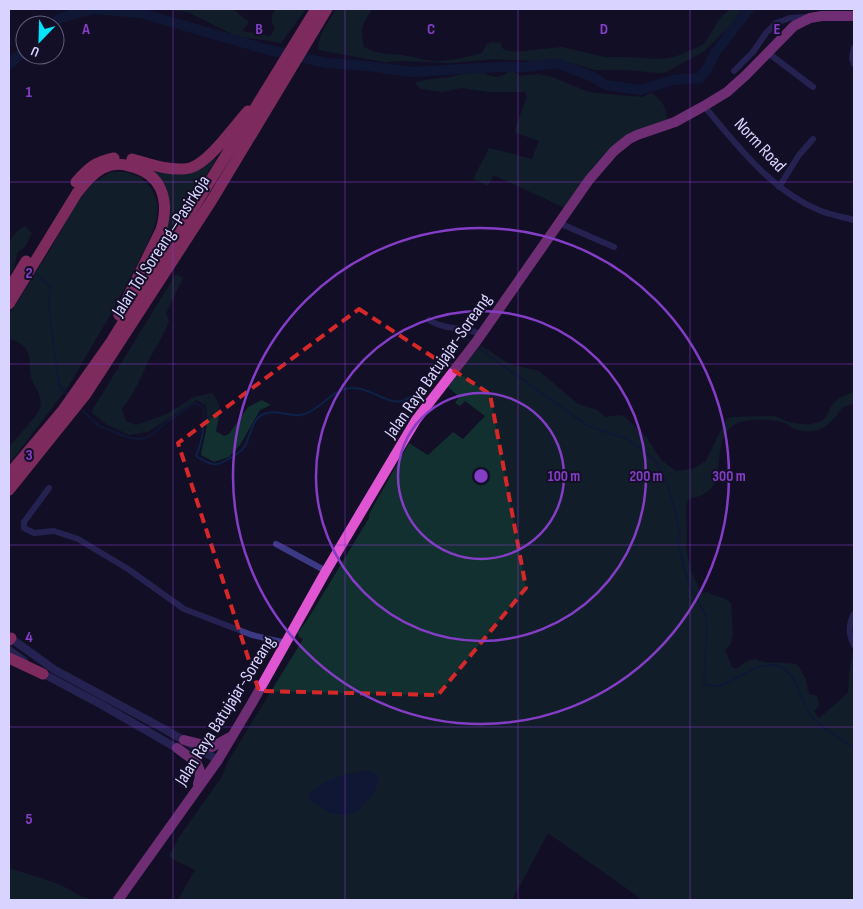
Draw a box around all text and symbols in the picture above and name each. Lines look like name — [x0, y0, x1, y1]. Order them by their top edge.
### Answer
north arrow — [15, 15, 65, 65]
text: A — [81, 20, 90, 39]
text: B — [255, 20, 263, 39]
text: C — [427, 20, 435, 39]
text: D — [600, 20, 608, 39]
text: E — [774, 20, 781, 39]
text: U — [28, 42, 42, 61]
text: 1 — [26, 83, 33, 102]
street label: Norm Road — [730, 114, 790, 176]
street label: Jalan Tol Soreang–Pasirkoja — [107, 171, 215, 321]
text: 2 — [25, 264, 33, 283]
street label: Jalan Raya Batujajar-Soreang — [380, 290, 496, 443]
text: 3 — [25, 446, 33, 465]
centre of rings — [472, 467, 490, 485]
text: 100 m — [548, 467, 580, 486]
text: 200 m — [629, 467, 663, 486]
text: 300 m — [712, 467, 746, 486]
text: 4 — [25, 628, 33, 647]
street label: Jalan Raya Batujajar-Soreang — [170, 633, 279, 790]
text: 5 — [25, 810, 33, 829]

